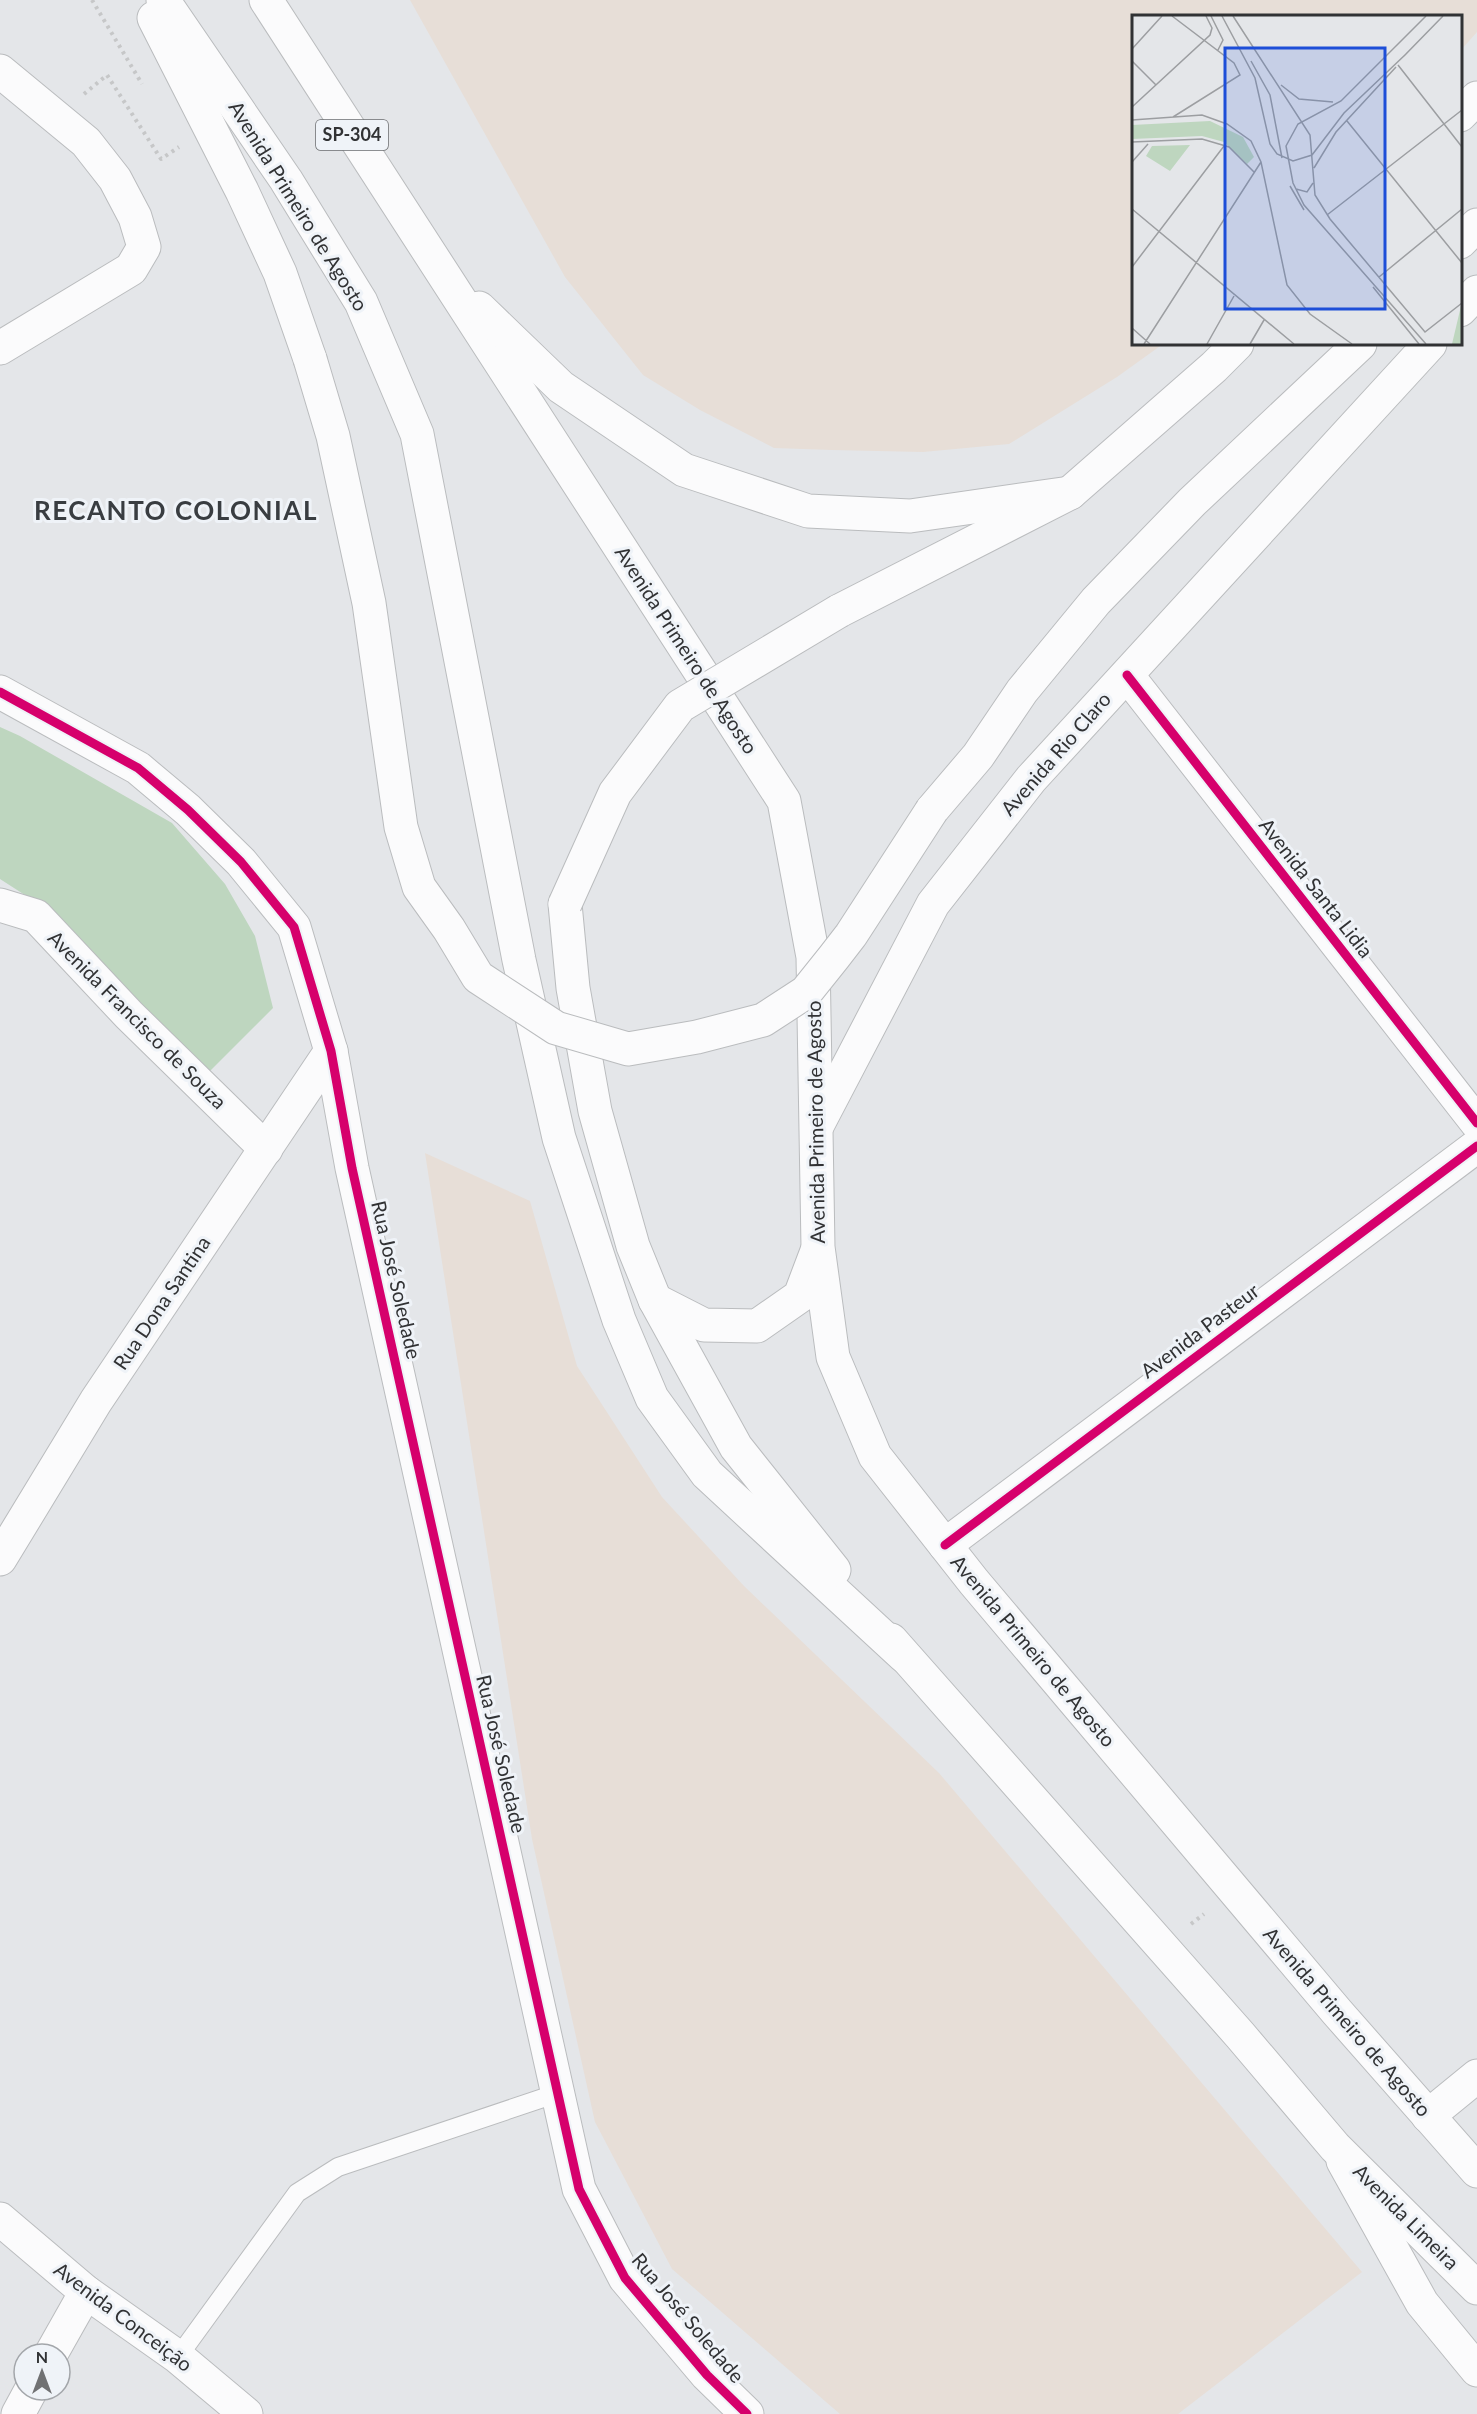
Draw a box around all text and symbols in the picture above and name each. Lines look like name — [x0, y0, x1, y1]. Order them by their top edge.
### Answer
inset map — [1132, 15, 1462, 345]
street label: Avenida Primeiro de Agosto — [224, 96, 373, 315]
road number: SP-304 — [316, 120, 388, 150]
district label: RECANTO COLONIAL — [34, 494, 318, 526]
street label: Avenida Primeiro de Agosto — [611, 541, 763, 758]
street label: Avenida Rio Claro — [995, 687, 1115, 820]
street label: Avenida Santa Lidia — [1255, 813, 1379, 962]
street label: Avenida Francisco de Souza — [44, 925, 232, 1113]
street label: Avenida Primeiro de Agosto — [801, 1000, 829, 1244]
street label: Rua José Soledade — [367, 1198, 427, 1361]
street label: Rua Dona Santina — [108, 1231, 215, 1374]
street label: Avenida Pasteur — [1135, 1277, 1264, 1383]
street label: Avenida Primeiro de Agosto — [946, 1550, 1121, 1751]
street label: Rua José Soledade — [472, 1672, 532, 1835]
street label: Avenida Primeiro de Agosto — [1259, 1922, 1437, 2121]
street label: Avenida Limeira — [1349, 2158, 1465, 2274]
street label: Rua José Soledade — [628, 2248, 750, 2387]
street label: Avenida Conceição — [50, 2256, 197, 2376]
north arrow — [12, 2342, 72, 2402]
text: N — [36, 2347, 48, 2366]

